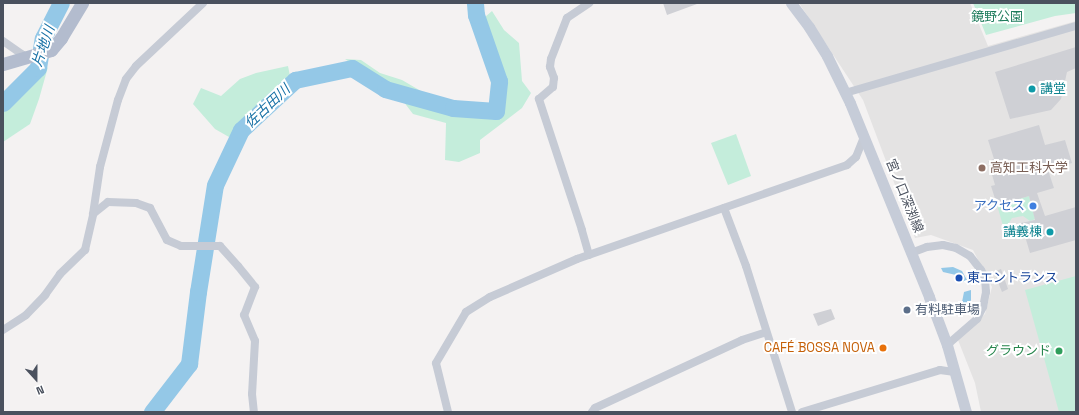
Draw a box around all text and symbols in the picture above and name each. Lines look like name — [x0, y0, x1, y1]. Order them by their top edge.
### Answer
park label: 鏡野公園 — [971, 9, 1023, 25]
water label: 片地川 — [28, 23, 58, 69]
water label: 佐古田川 — [241, 81, 293, 131]
place label: 講堂 — [1040, 81, 1066, 97]
marker: 講堂 — [1027, 84, 1037, 94]
street label: 宮ノ口深渕線 — [882, 157, 926, 235]
place label: 高知工科大学 — [990, 160, 1068, 176]
marker: 高知工科大学 — [977, 163, 987, 173]
place label: アクセス — [973, 198, 1025, 214]
marker: アクセス — [1028, 201, 1038, 211]
place label: 講義棟 — [1003, 224, 1042, 240]
marker: 講義棟 — [1045, 227, 1055, 237]
place label: 東エントランス — [967, 270, 1058, 286]
marker: 東エントランス — [954, 273, 964, 283]
place label: 有料駐車場 — [915, 302, 980, 318]
marker: 有料駐車場 — [902, 305, 912, 315]
place label: CAFÉ BOSSA NOVA — [763, 340, 875, 356]
marker: CAFÉ BOSSA NOVA — [878, 343, 888, 353]
place label: グラウンド — [986, 343, 1051, 359]
marker: グラウンド — [1054, 346, 1064, 356]
north arrow — [16, 359, 56, 399]
text: N — [34, 382, 46, 398]

